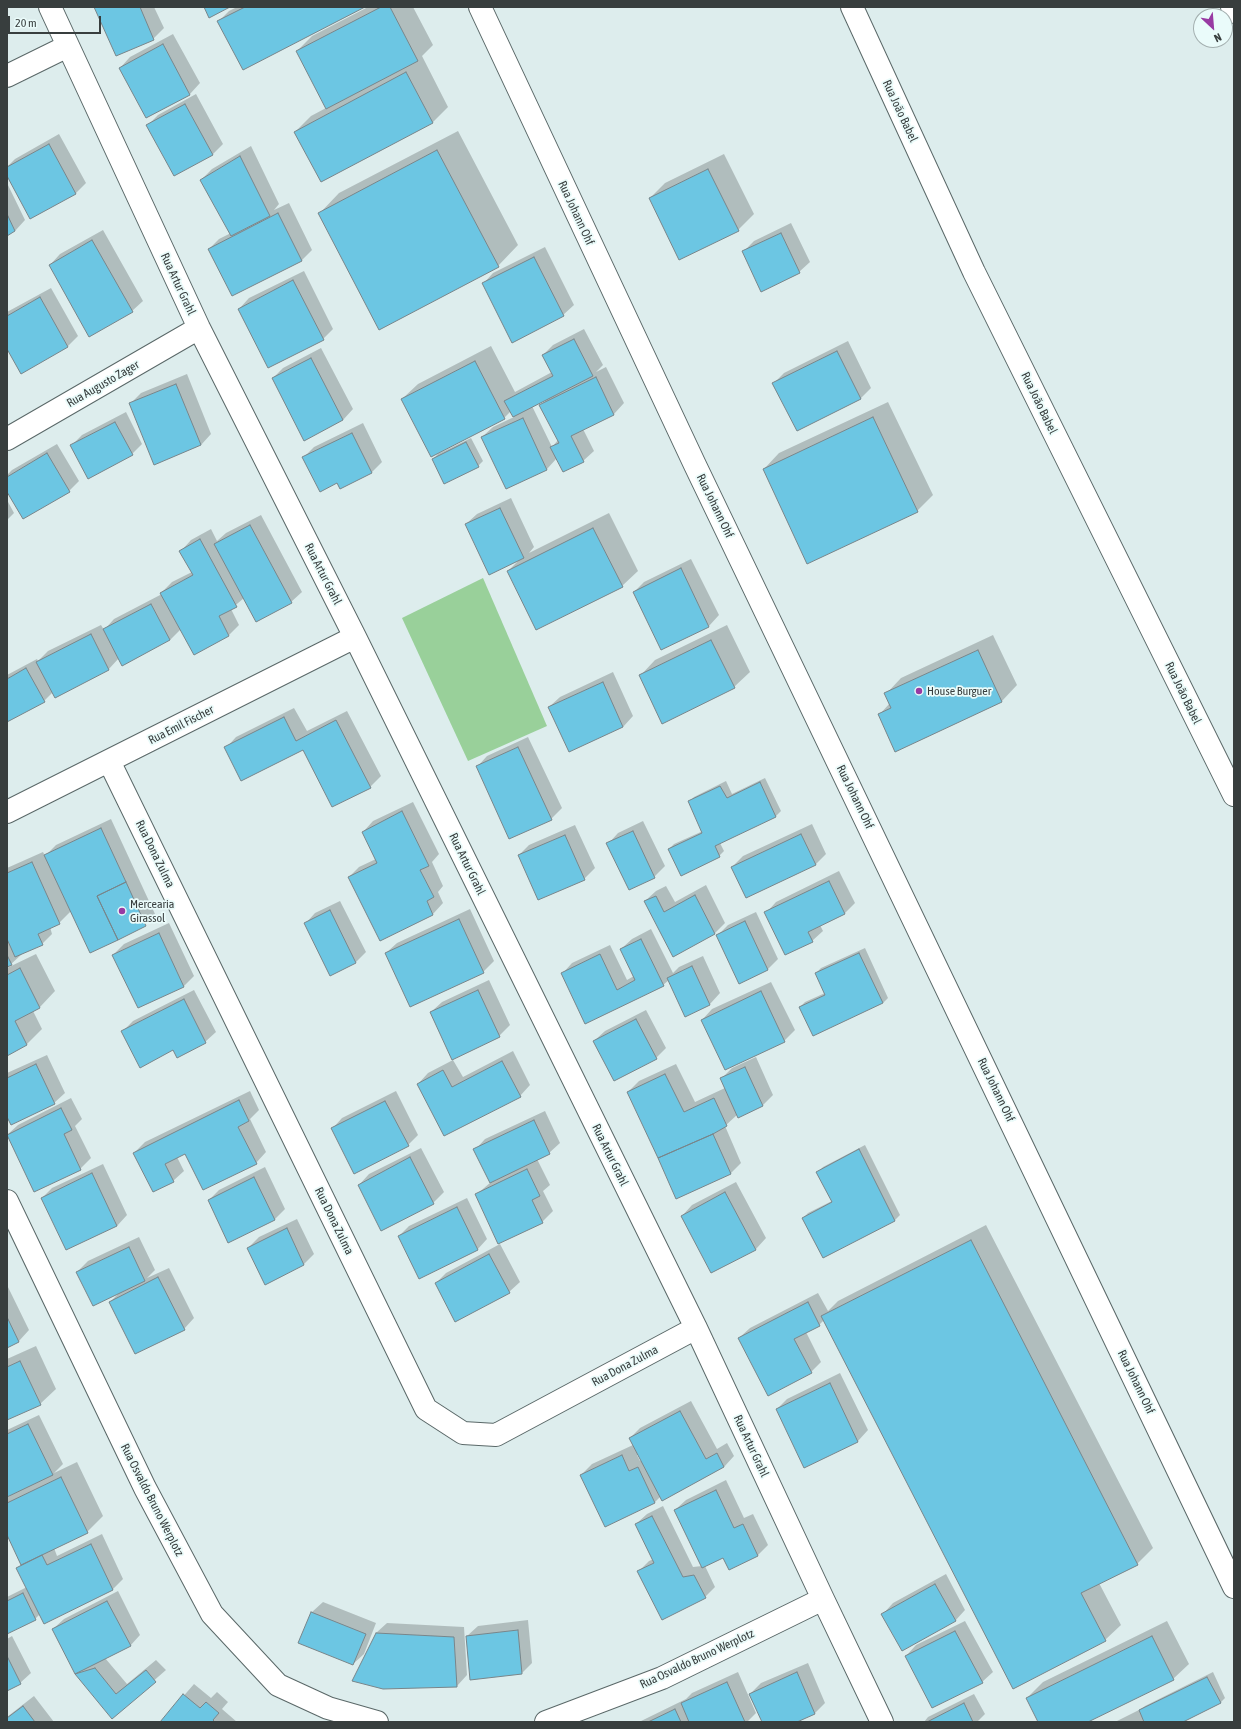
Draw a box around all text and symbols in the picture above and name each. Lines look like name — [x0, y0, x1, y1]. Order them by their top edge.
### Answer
scale bar — [10, 8, 103, 34]
north arrow — [1193, 8, 1233, 48]
text: 20 m — [15, 16, 37, 30]
text: N — [1212, 31, 1223, 45]
street label: Rua João Babel — [879, 78, 921, 144]
street label: Rua Johann Ohf — [555, 179, 597, 247]
street label: Rua Artur Grahl — [157, 251, 199, 317]
street label: Rua Augusto Zager — [64, 357, 142, 411]
street label: Rua João Babel — [1018, 370, 1060, 436]
street label: Rua Johann Ohf — [693, 472, 737, 540]
street label: Rua Artur Grahl — [301, 541, 345, 607]
street label: Rua João Babel — [1162, 660, 1204, 726]
place label: House Burguer — [927, 684, 991, 698]
marker: House Burguer — [914, 686, 924, 696]
street label: Rua Emil Fischer — [146, 702, 216, 748]
street label: Rua Johann Ohf — [833, 763, 877, 831]
street label: Rua Dona Zulma — [133, 818, 177, 890]
street label: Rua Artur Grahl — [446, 831, 488, 897]
place label: Mercearia Girassol — [130, 897, 174, 925]
marker: Mercearia Girassol — [117, 906, 127, 916]
street label: Rua Johann Ohf — [974, 1056, 1018, 1124]
street label: Rua Artur Grahl — [589, 1122, 631, 1188]
street label: Rua Dona Zulma — [312, 1185, 356, 1257]
street label: Rua Dona Zulma — [589, 1343, 661, 1389]
street label: Rua Johann Ohf — [1114, 1348, 1158, 1416]
street label: Rua Artur Grahl — [730, 1413, 772, 1479]
street label: Rua Osvaldo Bruno Werplotz — [117, 1441, 187, 1559]
street label: Rua Osvaldo Bruno Werplotz — [638, 1626, 756, 1692]

